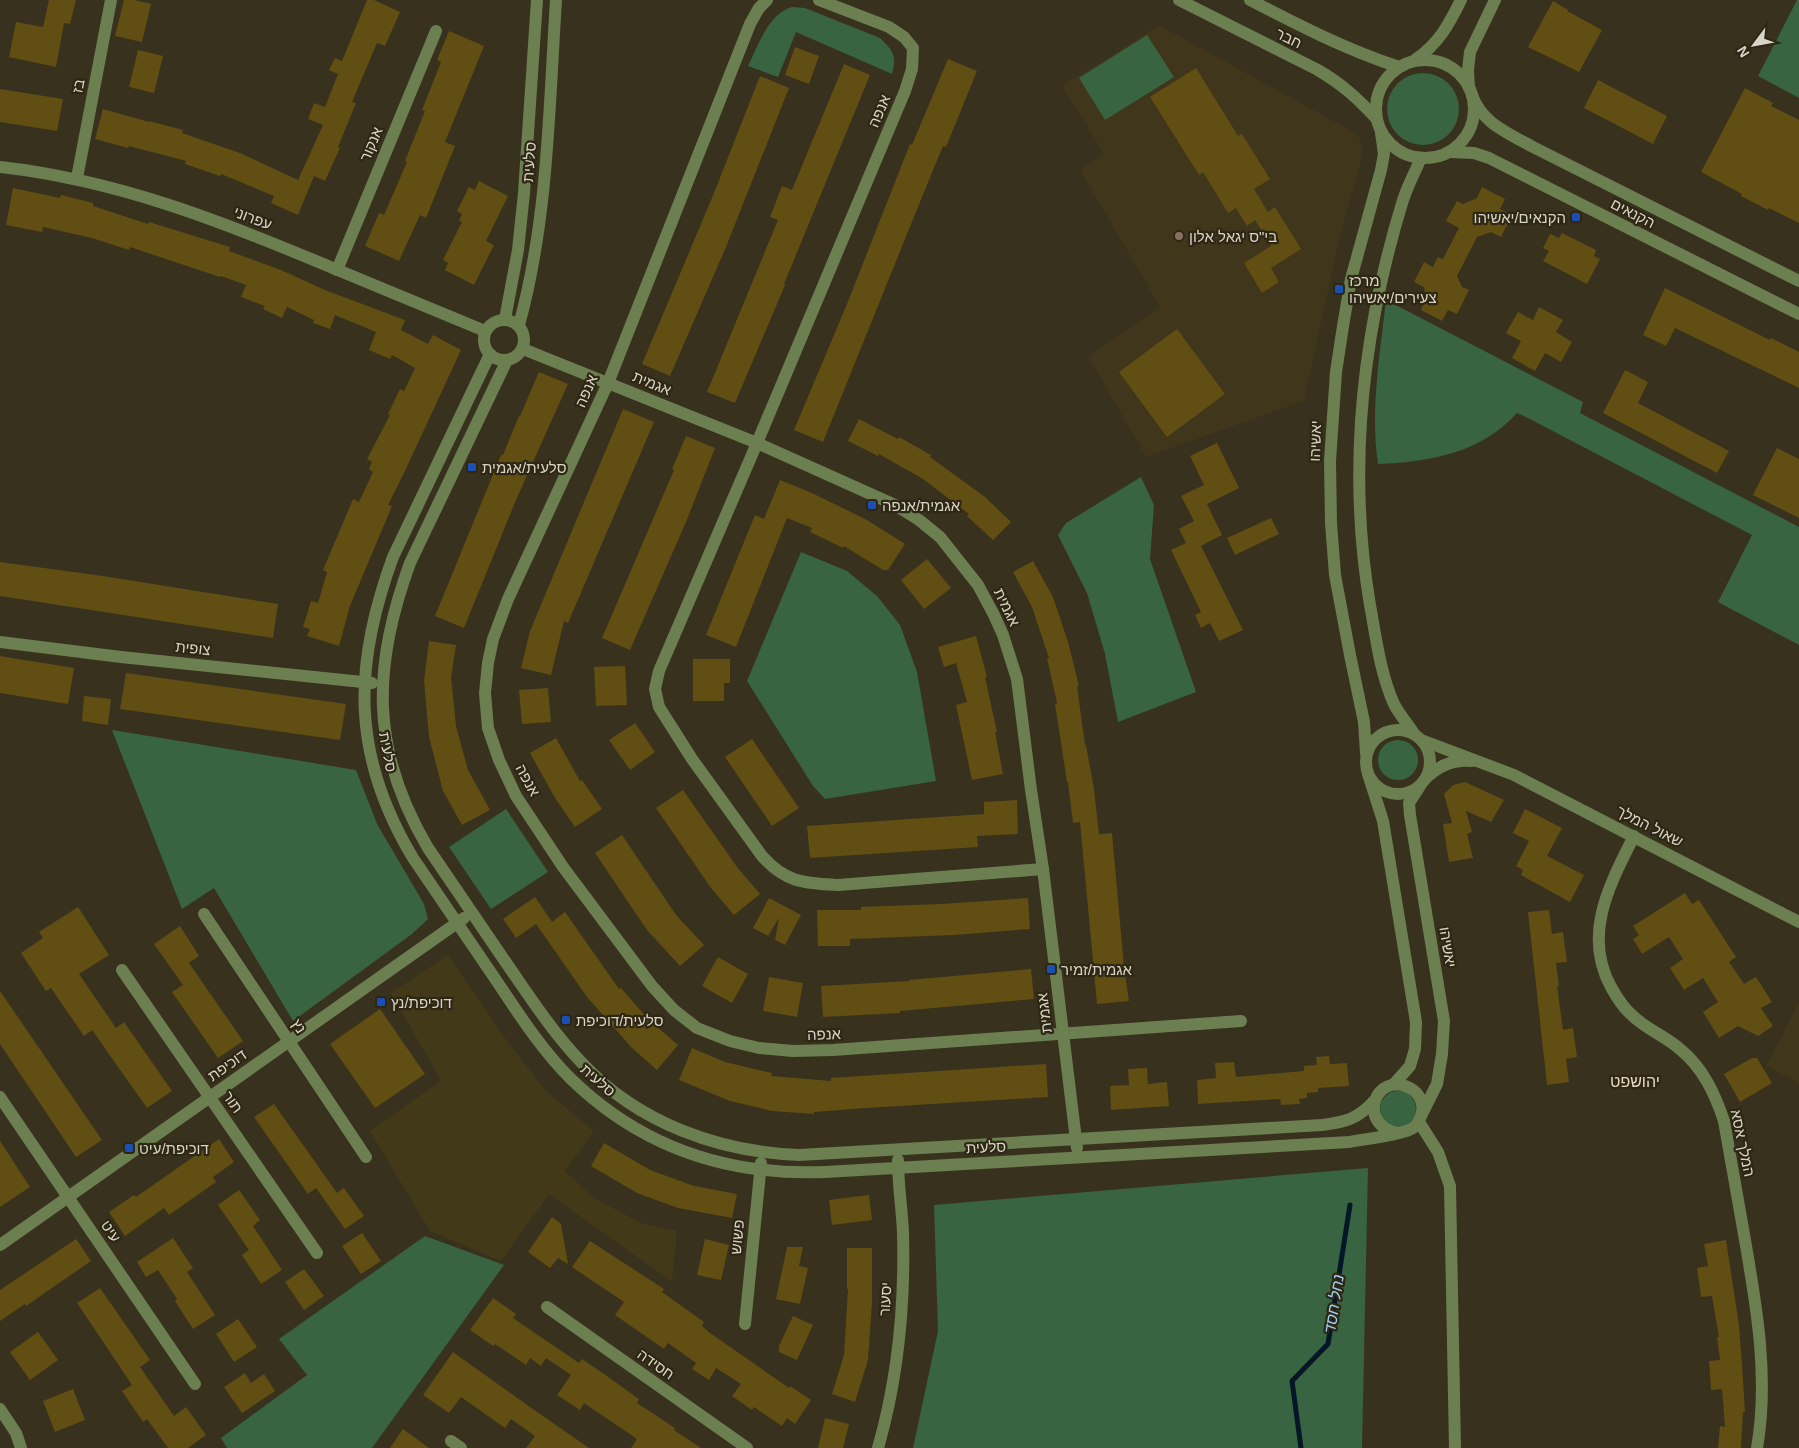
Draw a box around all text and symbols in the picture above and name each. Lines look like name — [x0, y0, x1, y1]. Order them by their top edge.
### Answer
north arrow — [1729, 20, 1779, 70]
street label: חבר — [1273, 24, 1305, 52]
text: N — [1734, 43, 1752, 60]
street label: בז — [68, 78, 88, 94]
street label: אנפה — [865, 92, 894, 130]
street label: אנקור — [356, 124, 386, 164]
street label: סלעית — [519, 141, 539, 183]
street label: הקנאים — [1608, 195, 1658, 231]
street label: עפרוני — [232, 203, 274, 233]
place label: הקנאים/יאשיהו — [1473, 209, 1566, 226]
marker: הקנאים/יאשיהו — [1570, 211, 1582, 223]
place label: בי"ס יגאל אלון — [1189, 228, 1277, 245]
marker: בי"ס יגאל אלון — [1173, 230, 1185, 242]
place label: מרכז צעירים/יאשיהו — [1349, 272, 1437, 306]
marker: מרכז צעירים/יאשיהו — [1333, 283, 1345, 295]
street label: אגמית — [630, 368, 674, 399]
street label: אנפה — [571, 372, 601, 410]
street label: יאשיהו — [1306, 420, 1324, 462]
place label: סלעית/אגמית — [482, 459, 567, 476]
marker: סלעית/אגמית — [466, 461, 478, 473]
place label: אגמית/אנפה — [882, 497, 961, 514]
marker: אגמית/אנפה — [866, 499, 878, 511]
street label: אגמית — [991, 585, 1024, 629]
street label: צופית — [175, 638, 211, 658]
street label: סלעית — [376, 731, 400, 774]
street label: אנפה — [512, 761, 544, 799]
street label: שאול המלך — [1614, 802, 1686, 850]
street label: יאשיהו — [1436, 925, 1460, 969]
place label: אגמית/זמיר — [1061, 961, 1133, 978]
marker: אגמית/זמיר — [1045, 963, 1057, 975]
street label: אגמית — [1033, 992, 1055, 1034]
place label: דוכיפת/נץ — [391, 994, 452, 1011]
marker: דוכיפת/נץ — [375, 996, 387, 1008]
place label: סלעית/דוכיפת — [576, 1012, 664, 1029]
marker: סלעית/דוכיפת — [560, 1014, 572, 1026]
street label: נץ — [288, 1016, 310, 1036]
street label: אנפה — [807, 1025, 842, 1043]
street label: דוכיפת — [204, 1046, 250, 1084]
street label: סלעית — [577, 1060, 619, 1100]
district label: יהושפט — [1610, 1073, 1660, 1090]
street label: תור — [220, 1088, 246, 1116]
street label: המלך אסא — [1728, 1108, 1758, 1178]
street label: סלעית — [965, 1137, 1007, 1157]
place label: דוכיפת/עיט — [139, 1140, 209, 1157]
marker: דוכיפת/עיט — [123, 1142, 135, 1154]
street label: עיט — [98, 1217, 124, 1245]
street label: פשוש — [727, 1219, 747, 1255]
water label: נחל חסד — [1321, 1273, 1347, 1335]
street label: יסעור — [876, 1282, 894, 1316]
street label: חסידה — [634, 1345, 678, 1383]

